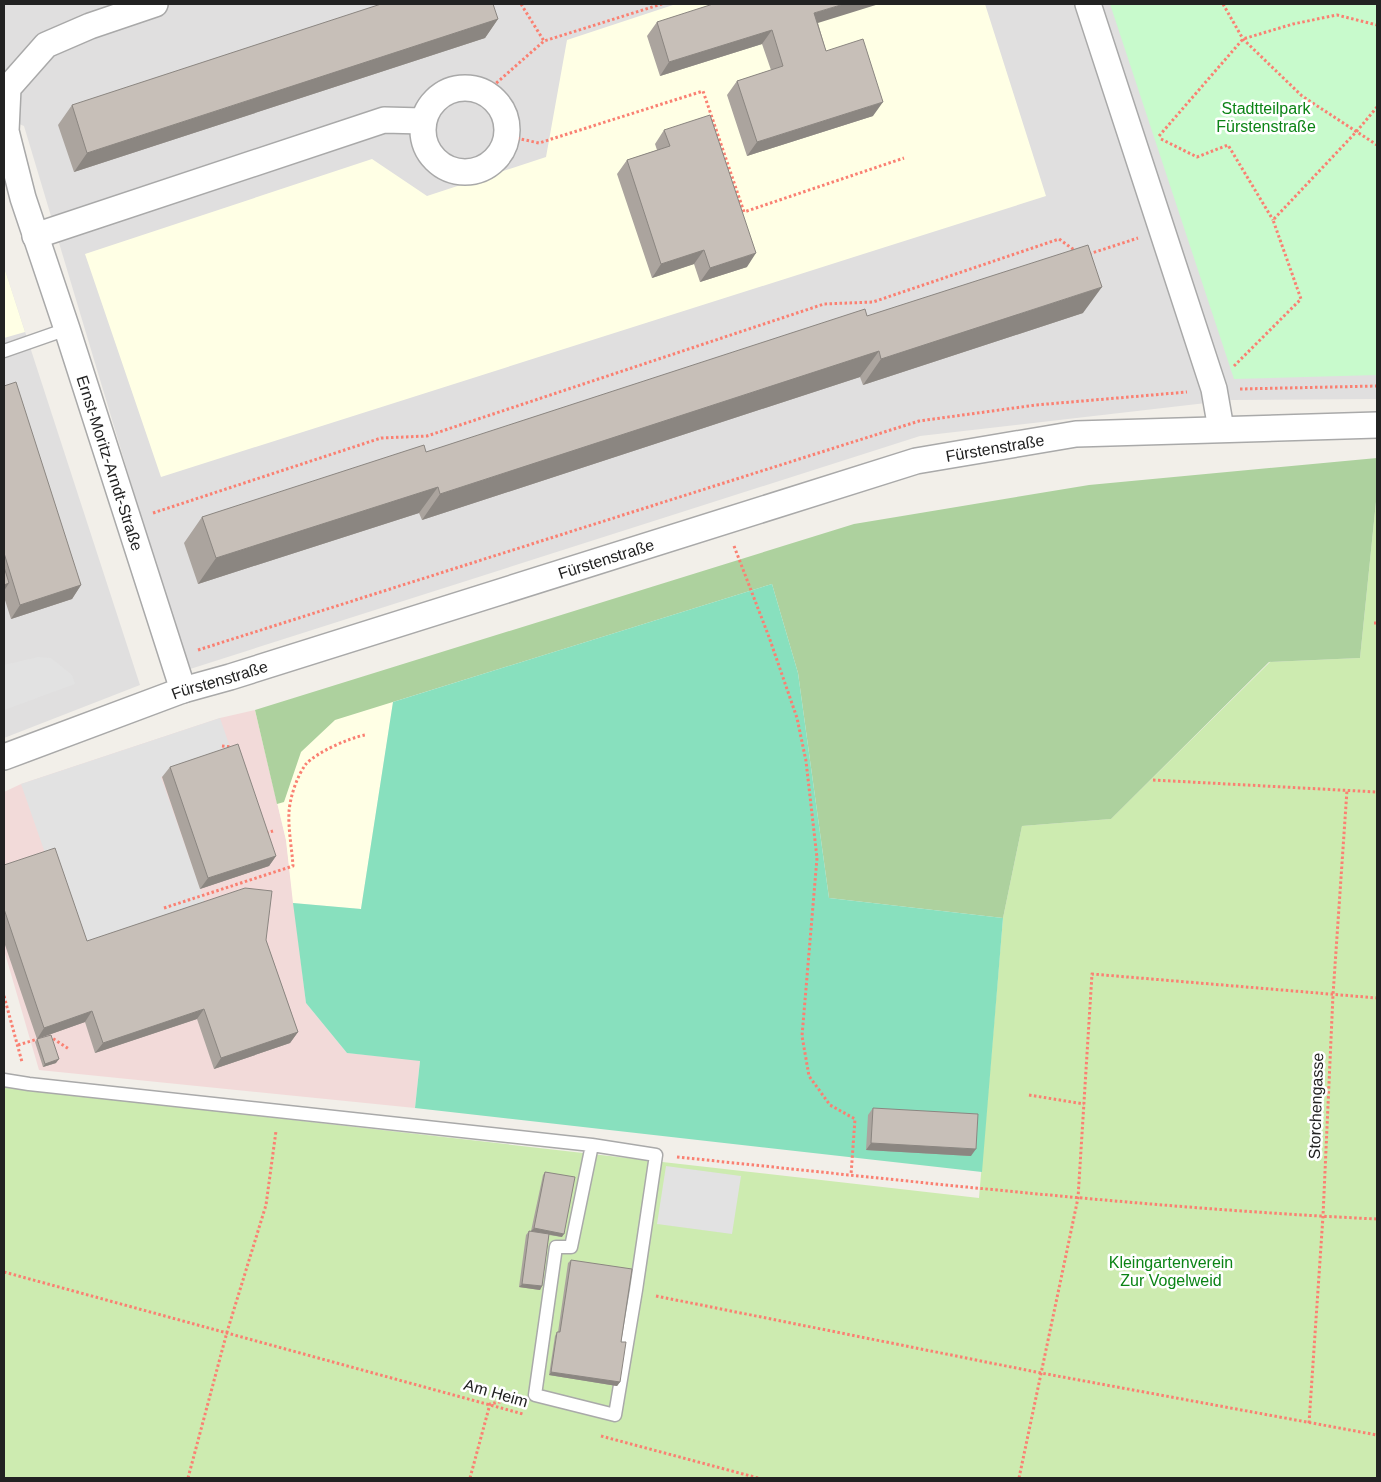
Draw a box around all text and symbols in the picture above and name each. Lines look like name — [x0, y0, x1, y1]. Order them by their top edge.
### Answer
park label: Stadtteilpark Fürstenstraße — [1216, 100, 1316, 135]
street label: Ernst-Moritz-Arndt-Straße — [74, 373, 146, 553]
street label: Fürstenstraße — [944, 431, 1045, 464]
street label: Fürstenstraße — [556, 536, 656, 582]
street label: Fürstenstraße — [169, 657, 270, 702]
street label: Storchengasse — [1306, 1052, 1326, 1160]
park label: Kleingartenverein Zur Vogelweid — [1109, 1254, 1233, 1289]
street label: Am Heim — [462, 1376, 530, 1410]

